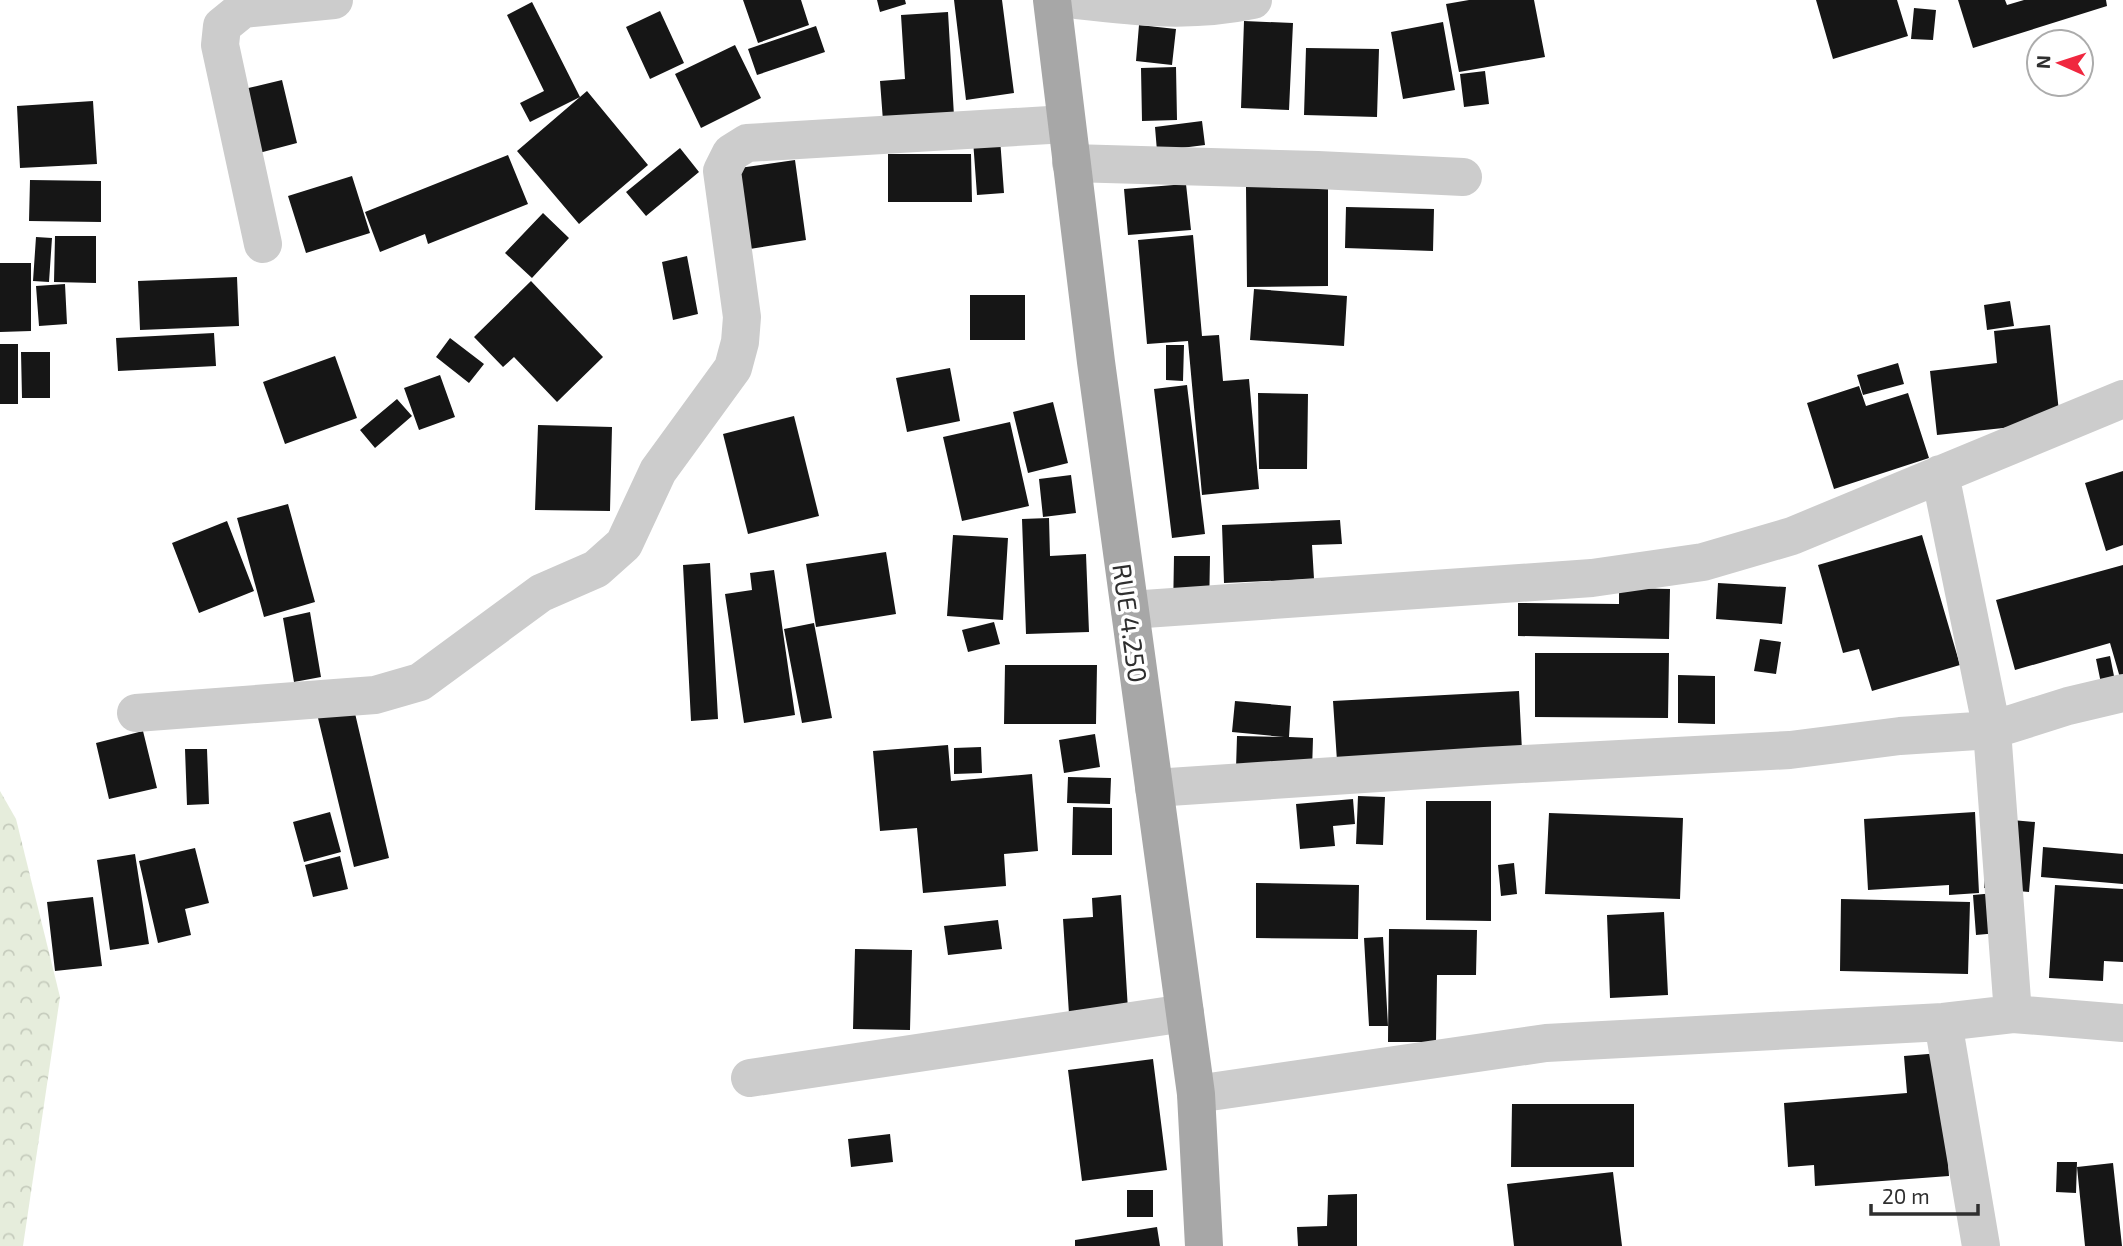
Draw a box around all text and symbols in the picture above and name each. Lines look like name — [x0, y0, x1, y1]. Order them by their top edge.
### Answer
north arrow — [2025, 28, 2095, 98]
text: N — [2031, 55, 2054, 70]
street label: RUE 4.250 — [1107, 561, 1155, 685]
scale bar — [1871, 1172, 1978, 1216]
text: 20 m — [1882, 1183, 1930, 1208]

